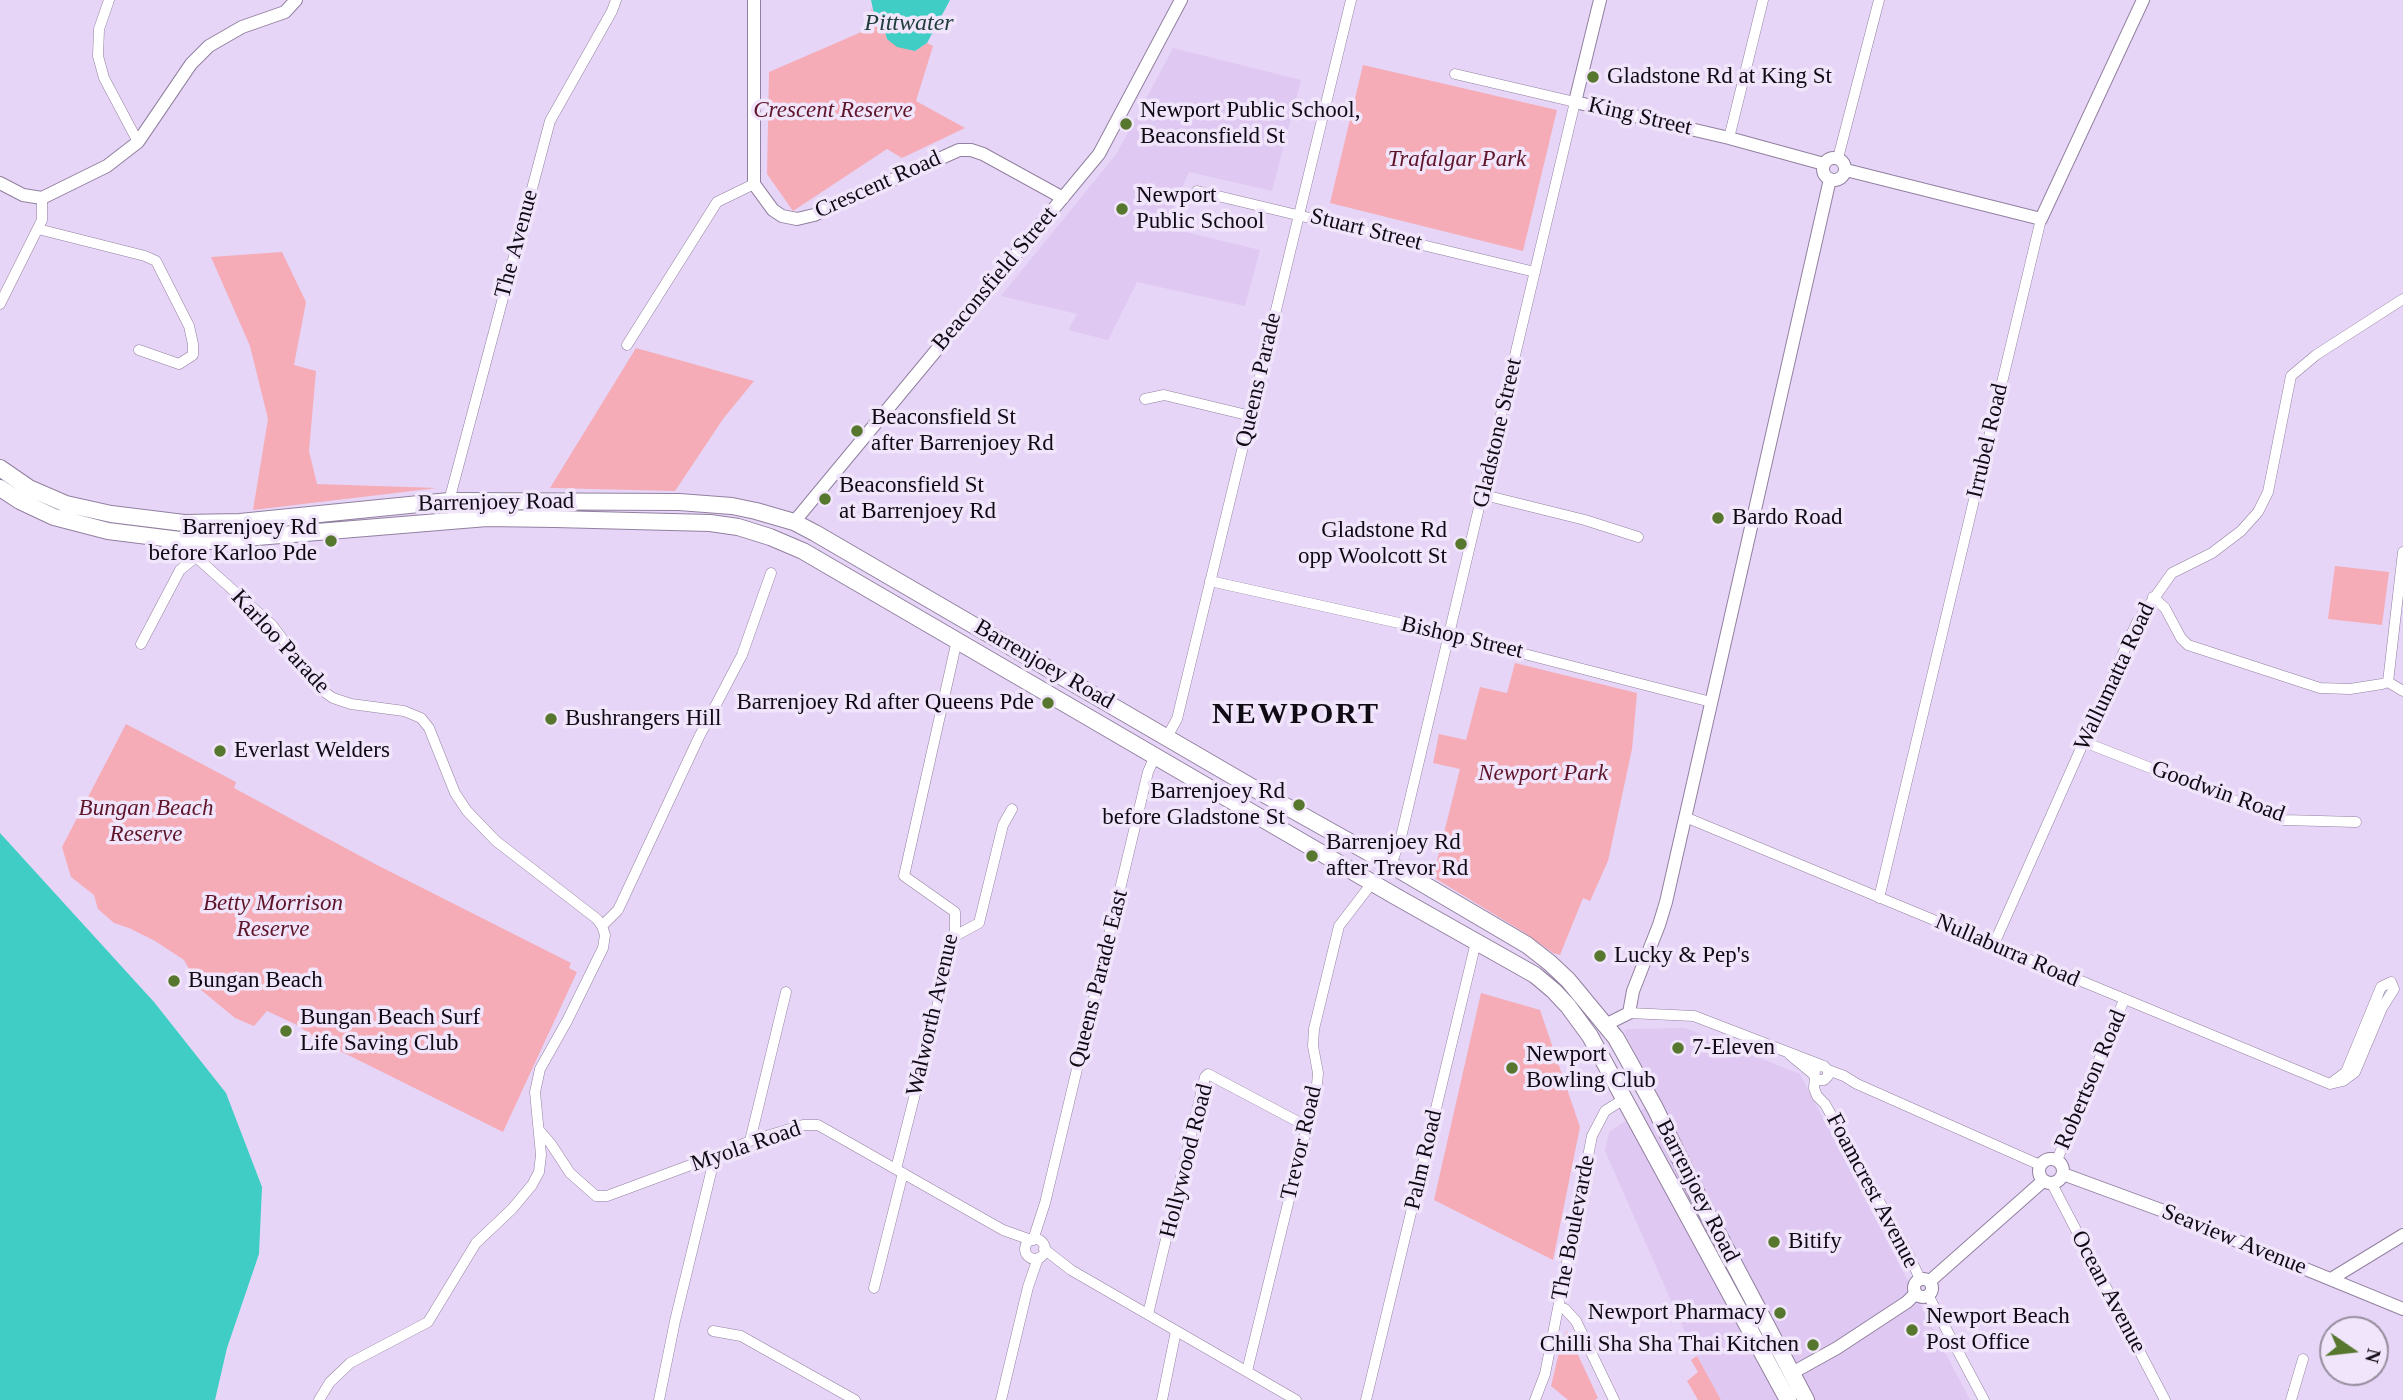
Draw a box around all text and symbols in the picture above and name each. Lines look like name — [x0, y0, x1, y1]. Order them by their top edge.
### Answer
water label: Pittwater — [864, 10, 954, 38]
place label: Gladstone Rd at King St — [1607, 63, 1832, 91]
marker: Gladstone Rd at King St — [1585, 69, 1601, 85]
street label: King Street — [1586, 92, 1694, 142]
park label: Crescent Reserve — [753, 97, 913, 125]
place label: Newport Public School, Beaconsfield St — [1140, 97, 1360, 151]
marker: Newport Public School, Beaconsfield St — [1118, 116, 1134, 132]
street label: Crescent Road — [811, 145, 945, 225]
park label: Trafalgar Park — [1388, 146, 1526, 174]
place label: Newport Public School — [1136, 182, 1264, 236]
street label: The Avenue — [489, 187, 545, 301]
street label: Beaconsfield Street — [927, 201, 1063, 357]
marker: Newport Public School — [1114, 201, 1130, 217]
street label: Stuart Street — [1307, 203, 1425, 257]
street label: Queens Parade — [1230, 310, 1288, 450]
street label: Gladstone Street — [1467, 356, 1529, 510]
street label: Irrubel Road — [1961, 381, 2015, 501]
place label: Beaconsfield St after Barrenjoey Rd — [871, 404, 1054, 458]
marker: Beaconsfield St after Barrenjoey Rd — [849, 423, 865, 439]
place label: Beaconsfield St at Barrenjoey Rd — [839, 472, 996, 526]
street label: Barrenjoey Road — [418, 488, 574, 518]
marker: Beaconsfield St at Barrenjoey Rd — [817, 491, 833, 507]
place label: Bardo Road — [1732, 504, 1843, 532]
marker: Bardo Road — [1710, 510, 1726, 526]
place label: Barrenjoey Rd before Karloo Pde — [148, 514, 317, 568]
place label: Gladstone Rd opp Woolcott St — [1298, 517, 1447, 571]
marker: Barrenjoey Rd before Karloo Pde — [323, 533, 339, 549]
marker: Gladstone Rd opp Woolcott St — [1453, 536, 1469, 552]
street label: Karloo Parade — [225, 584, 335, 700]
street label: Wallumatta Road — [2069, 599, 2161, 755]
street label: Bishop Street — [1398, 611, 1526, 665]
street label: Barrenjoey Road — [969, 614, 1119, 716]
place label: Barrenjoey Rd after Queens Pde — [736, 689, 1034, 717]
marker: Barrenjoey Rd after Queens Pde — [1040, 695, 1056, 711]
district label: NEWPORT — [1213, 697, 1379, 733]
place label: Bushrangers Hill — [565, 705, 722, 733]
marker: Bushrangers Hill — [543, 711, 559, 727]
place label: Everlast Welders — [234, 737, 390, 765]
marker: Everlast Welders — [212, 743, 228, 759]
street label: Goodwin Road — [2148, 755, 2288, 829]
park label: Newport Park — [1478, 760, 1608, 788]
place label: Barrenjoey Rd before Gladstone St — [1102, 778, 1285, 832]
park label: Bungan Beach Reserve — [79, 795, 213, 849]
marker: Barrenjoey Rd before Gladstone St — [1291, 797, 1307, 813]
place label: Barrenjoey Rd after Trevor Rd — [1326, 829, 1468, 883]
marker: Barrenjoey Rd after Trevor Rd — [1304, 848, 1320, 864]
street label: Queens Parade East — [1064, 887, 1134, 1071]
park label: Betty Morrison Reserve — [203, 890, 343, 944]
street label: Nullaburra Road — [1931, 908, 2083, 994]
street label: Walworth Avenue — [901, 931, 965, 1099]
place label: Lucky & Pep's — [1614, 942, 1750, 970]
marker: Lucky & Pep's — [1592, 948, 1608, 964]
place label: Bungan Beach — [188, 967, 323, 995]
marker: Bungan Beach — [166, 973, 182, 989]
place label: Bungan Beach Surf Life Saving Club — [300, 1004, 480, 1058]
street label: Robertson Road — [2049, 1006, 2133, 1154]
marker: Bungan Beach Surf Life Saving Club — [278, 1023, 294, 1039]
place label: 7-Eleven — [1692, 1034, 1775, 1062]
marker: 7-Eleven — [1670, 1040, 1686, 1056]
place label: Newport Bowling Club — [1526, 1041, 1656, 1095]
marker: Newport Bowling Club — [1504, 1060, 1520, 1076]
street label: Hollywood Road — [1155, 1081, 1219, 1241]
street label: Trevor Road — [1275, 1083, 1329, 1203]
street label: Palm Road — [1399, 1107, 1449, 1213]
street label: Foamcrest Avenue — [1820, 1109, 1924, 1273]
street label: Myola Road — [687, 1115, 805, 1179]
street label: Barrenjoey Road — [1649, 1115, 1745, 1267]
street label: The Boulevarde — [1546, 1153, 1602, 1303]
street label: Seaview Avenue — [2158, 1198, 2310, 1282]
street label: Ocean Avenue — [2064, 1226, 2152, 1358]
place label: Bitify — [1788, 1228, 1842, 1256]
marker: Bitify — [1766, 1234, 1782, 1250]
place label: Newport Pharmacy — [1588, 1299, 1766, 1327]
place label: Newport Beach Post Office — [1926, 1303, 2070, 1357]
marker: Newport Pharmacy — [1772, 1305, 1788, 1321]
north arrow — [2319, 1316, 2389, 1386]
marker: Newport Beach Post Office — [1904, 1322, 1920, 1338]
place label: Chilli Sha Sha Thai Kitchen — [1540, 1331, 1799, 1359]
marker: Chilli Sha Sha Thai Kitchen — [1805, 1337, 1821, 1353]
text: N — [2361, 1347, 2385, 1365]

